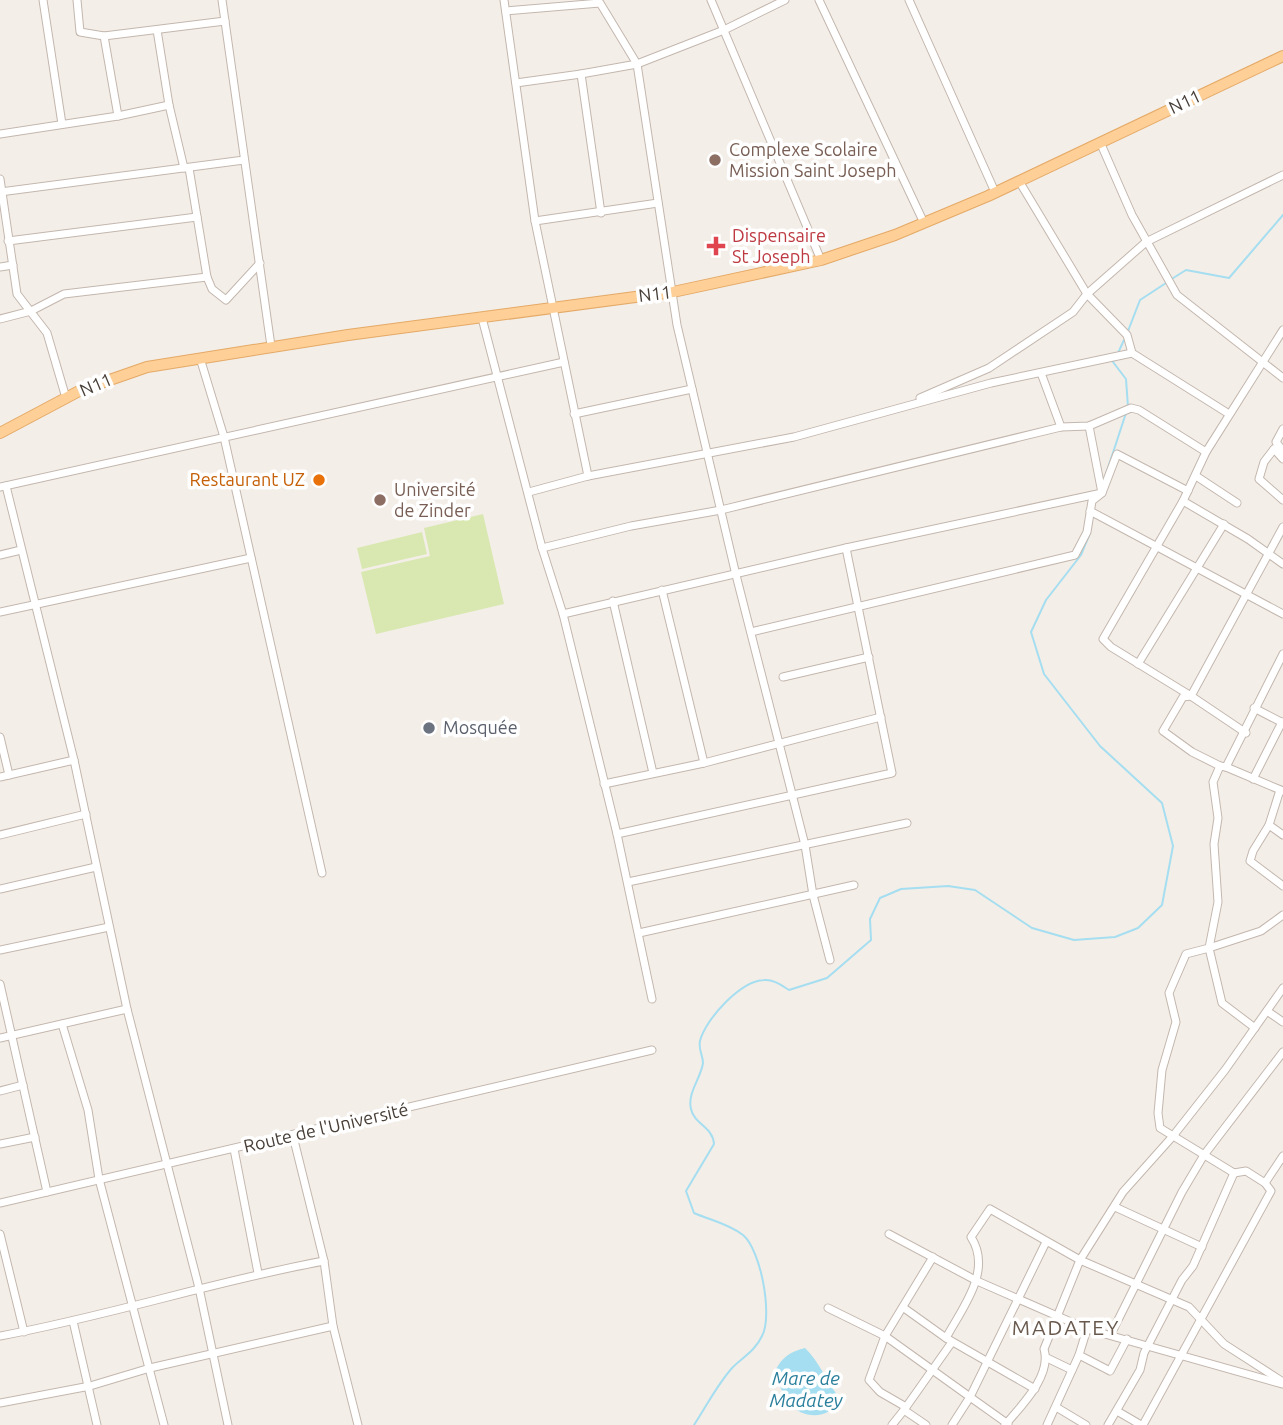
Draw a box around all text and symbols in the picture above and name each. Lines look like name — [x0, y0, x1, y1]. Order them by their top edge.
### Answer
street label: N11 — [1165, 85, 1204, 117]
place label: Complexe Scolaire Mission Saint Joseph — [729, 139, 896, 180]
marker: Complexe Scolaire Mission Saint Joseph — [707, 152, 723, 168]
place label: Dispensaire St Joseph — [732, 225, 826, 266]
marker: Dispensaire St Joseph — [706, 236, 726, 256]
street label: N11 — [637, 281, 673, 305]
street label: N11 — [76, 368, 115, 400]
place label: Restaurant UZ — [189, 469, 305, 489]
marker: Restaurant UZ — [311, 472, 327, 488]
place label: Université de Zinder — [394, 479, 476, 520]
marker: Université de Zinder — [372, 492, 388, 508]
place label: Mosquée — [443, 717, 518, 737]
marker: Mosquée — [421, 720, 437, 736]
street label: Route de l'Université — [242, 1098, 410, 1156]
district label: MADATEY — [1012, 1315, 1120, 1339]
water label: Mare de Madatey — [769, 1367, 844, 1411]

